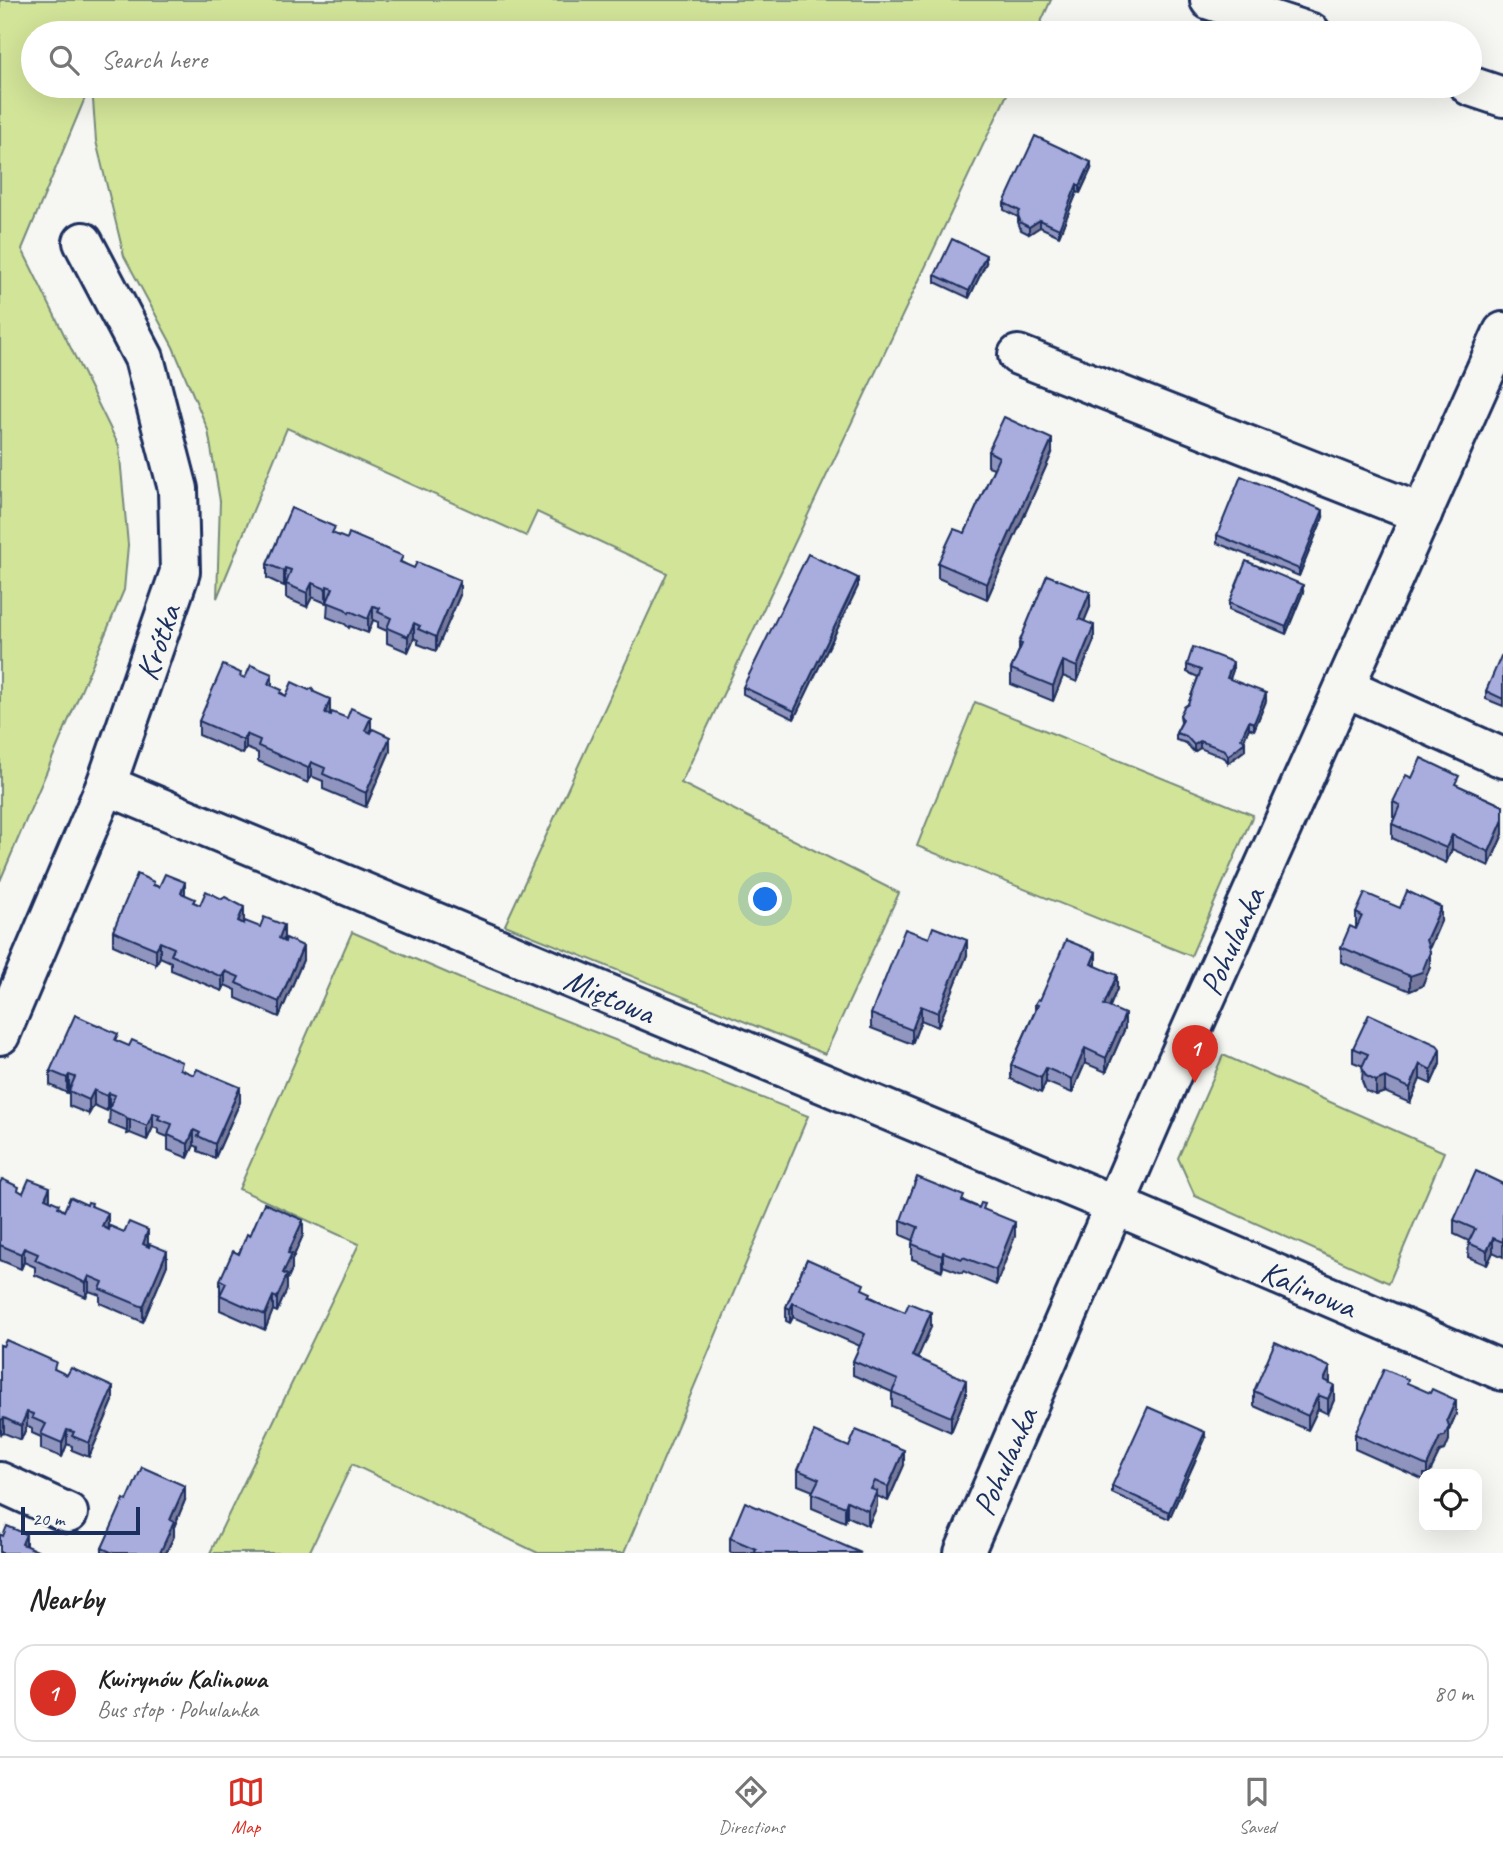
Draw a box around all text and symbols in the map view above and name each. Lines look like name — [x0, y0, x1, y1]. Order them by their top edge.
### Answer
search box — [21, 21, 1482, 98]
icon: search — [45, 41, 83, 79]
text: Search here — [101, 43, 207, 76]
street label: Krótka — [125, 596, 191, 686]
street label: Pohulanka — [1190, 878, 1275, 1002]
your location — [748, 882, 782, 916]
street label: Miętowa — [558, 958, 663, 1034]
pin: 1 — [1172, 1025, 1218, 1083]
street label: Kalinowa — [1255, 1250, 1365, 1329]
street label: Pohulanka — [963, 1398, 1048, 1522]
map controls — [1419, 1469, 1482, 1532]
button: locate — [1419, 1469, 1482, 1532]
scale bar — [21, 1504, 140, 1536]
text: 20 m — [32, 1507, 64, 1531]
text: Nearby — [28, 1580, 104, 1618]
text: Kwirynów Kalinowa — [97, 1662, 267, 1695]
text: 1 — [48, 1679, 58, 1708]
text: 80 m — [1434, 1679, 1473, 1708]
text: Bus stop · Pohulanka — [97, 1695, 258, 1724]
tab: Map — [227, 1773, 265, 1839]
tab: Directions — [718, 1773, 785, 1839]
tab: Saved — [1238, 1773, 1276, 1839]

